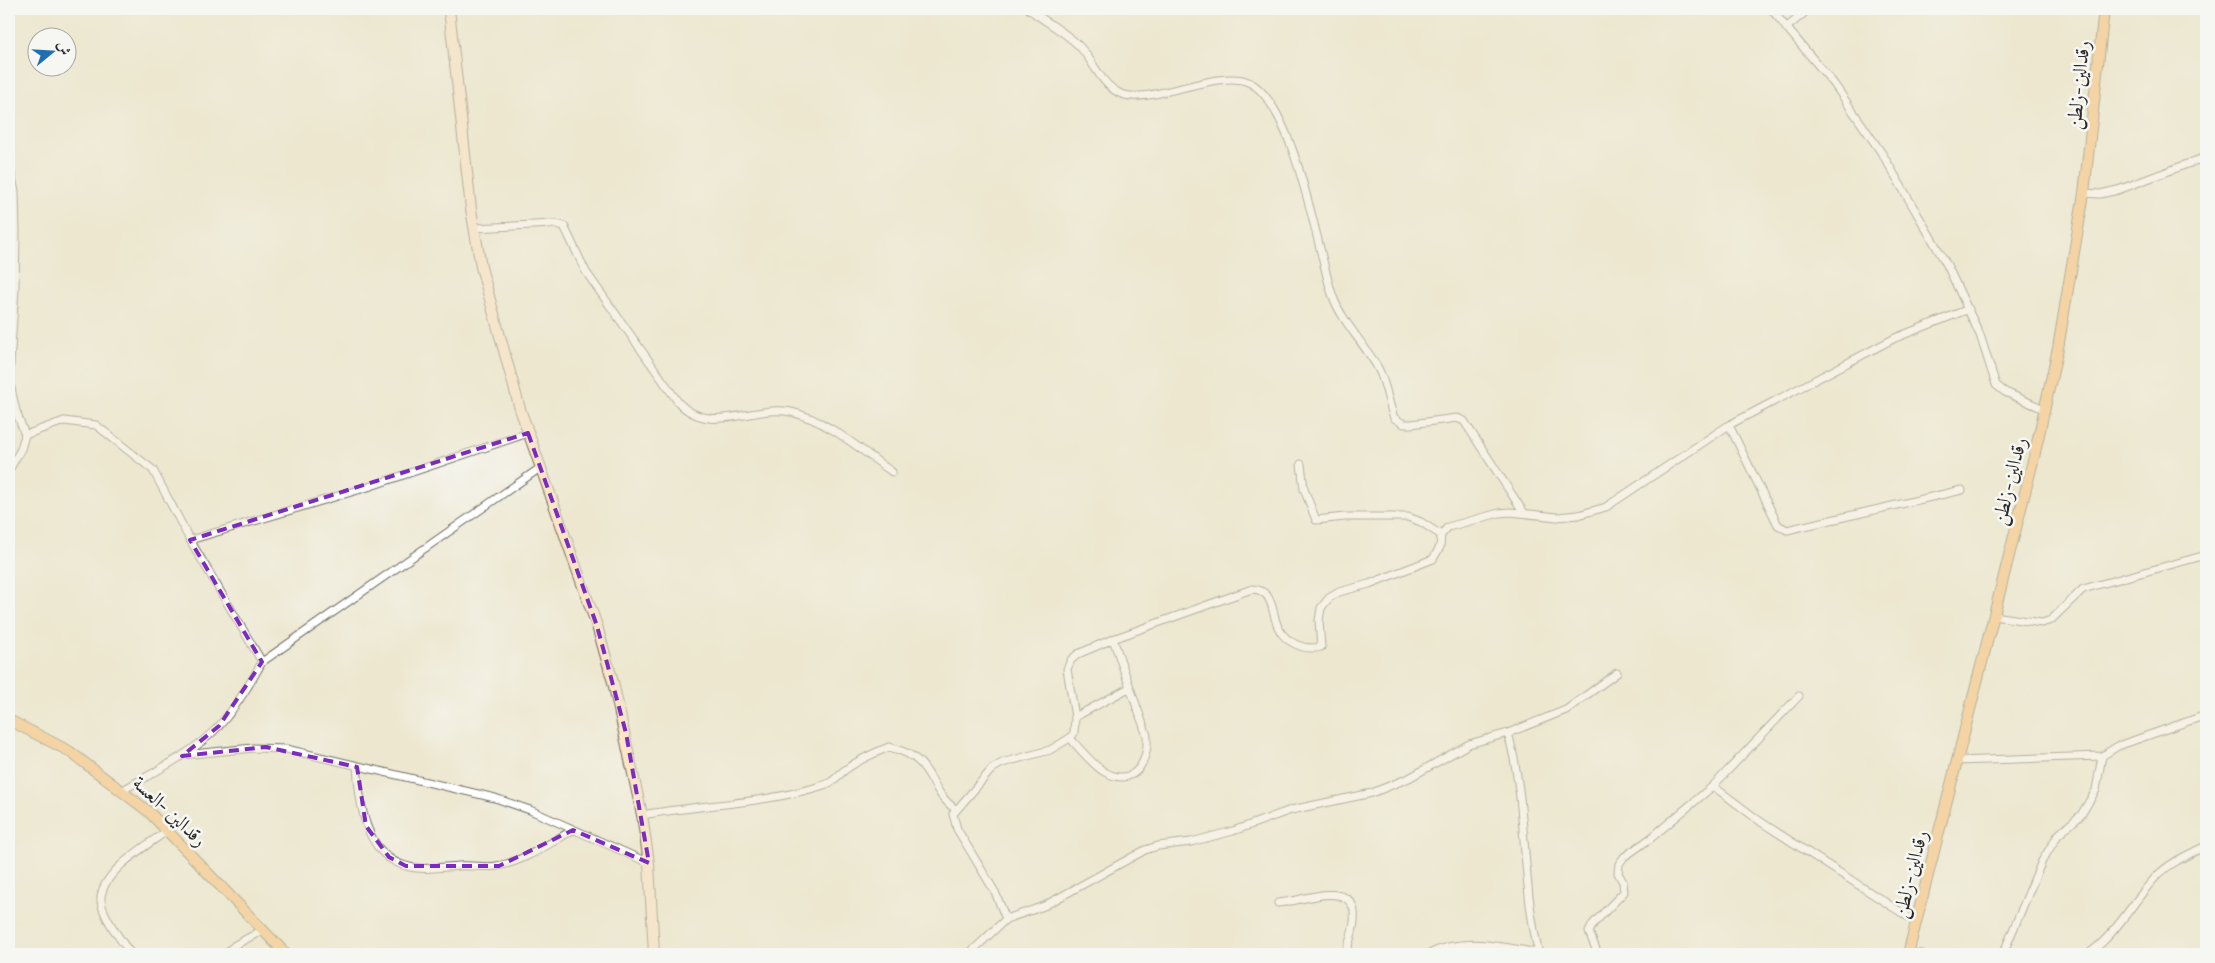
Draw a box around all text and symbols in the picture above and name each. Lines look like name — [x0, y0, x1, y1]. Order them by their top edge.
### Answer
north arrow — [28, 28, 78, 78]
text: ش — [52, 39, 74, 58]
street label: رقدالين-زلطن — [2061, 39, 2099, 131]
street label: رقدالين-زلطن — [1987, 435, 2035, 528]
street label: رقدالين -العسة — [125, 771, 212, 854]
street label: رقدالين-زلطن — [1888, 828, 1936, 921]

